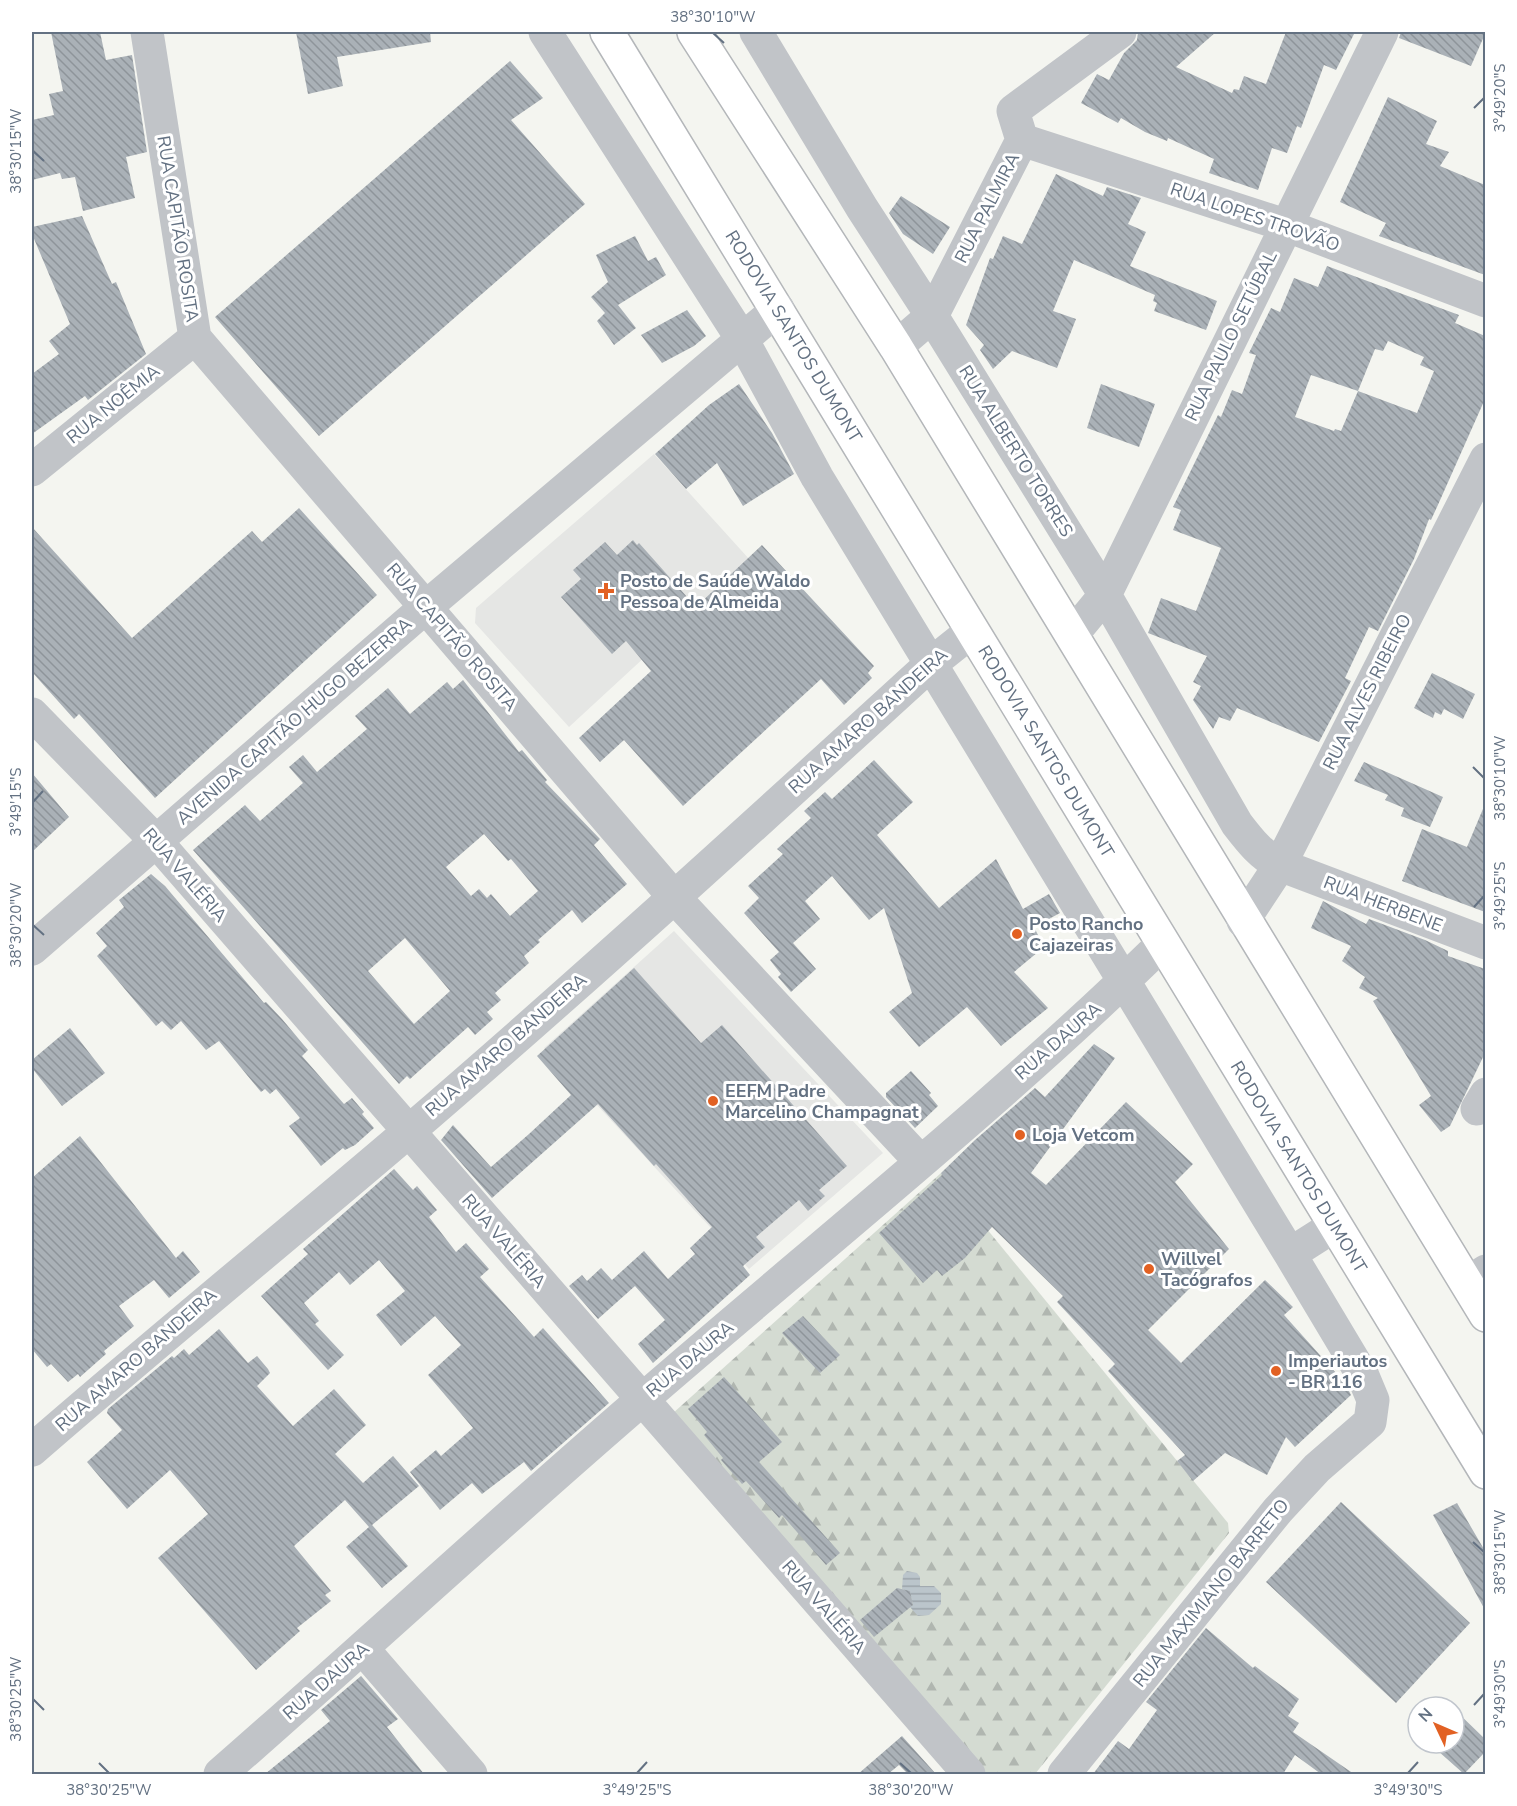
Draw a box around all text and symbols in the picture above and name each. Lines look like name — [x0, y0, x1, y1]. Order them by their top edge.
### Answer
text: 38°30'10"W — [670, 7, 756, 27]
text: 3°49'20"S — [1490, 64, 1510, 132]
text: 38°30'15"W — [6, 108, 26, 194]
street label: RUA CAPITÃO ROSITA — [151, 134, 205, 324]
street label: RUA PALMIRA — [949, 149, 1025, 267]
street label: RUA LOPES TROVÃO — [1167, 177, 1343, 257]
street label: RODOVIA SANTOS DUMONT — [720, 226, 868, 447]
street label: RUA PAULO SETÚBAL — [1179, 247, 1283, 425]
street label: RUA NOÊMIA — [61, 359, 165, 449]
street label: RUA ALBERTO TORRES — [953, 361, 1079, 541]
street label: RUA CAPITÃO ROSITA — [381, 558, 523, 716]
place label: Posto de Saúde Waldo Pessoa de Almeida — [620, 569, 810, 614]
marker: Posto de Saúde Waldo Pessoa de Almeida — [597, 582, 615, 600]
street label: RUA ALVES RIBEIRO — [1317, 610, 1417, 774]
street label: AVENIDA CAPITÃO HUGO BEZERRA — [171, 612, 417, 830]
street label: RODOVIA SANTOS DUMONT — [972, 641, 1120, 862]
street label: RUA AMARO BANDEIRA — [783, 643, 953, 799]
text: 38°30'10"W — [1490, 735, 1510, 821]
text: 3°49'15"S — [6, 768, 26, 836]
street label: RUA VALÉRIA — [137, 823, 233, 927]
text: 3°49'25"S — [1490, 862, 1510, 930]
street label: RUA HERBENE — [1320, 870, 1446, 938]
text: 38°30'20"W — [6, 882, 26, 968]
place label: Posto Rancho Cajazeiras — [1029, 912, 1143, 957]
marker: Posto Rancho Cajazeiras — [1010, 927, 1024, 941]
street label: RUA AMARO BANDEIRA — [420, 968, 592, 1122]
street label: RUA DAURA — [1010, 997, 1106, 1085]
street label: RODOVIA SANTOS DUMONT — [1225, 1056, 1373, 1277]
place label: EEFM Padre Marcelino Champagnat — [725, 1079, 919, 1124]
marker: EEFM Padre Marcelino Champagnat — [706, 1094, 720, 1108]
place label: Loja Vetcom — [1032, 1123, 1134, 1147]
marker: Loja Vetcom — [1013, 1128, 1027, 1142]
street label: RUA VALÉRIA — [456, 1189, 552, 1293]
place label: Willvel Tacógrafos — [1161, 1247, 1253, 1292]
marker: Willvel Tacógrafos — [1142, 1262, 1156, 1276]
street label: RUA AMARO BANDEIRA — [50, 1283, 222, 1437]
street label: RUA DAURA — [641, 1315, 739, 1403]
place label: Imperiautos - BR 116 — [1288, 1349, 1388, 1394]
marker: Imperiautos - BR 116 — [1269, 1364, 1283, 1378]
street label: RUA MAXIMIANO BARRETO — [1128, 1494, 1294, 1692]
text: 38°30'15"W — [1490, 1509, 1510, 1595]
street label: RUA VALÉRIA — [776, 1555, 872, 1659]
street label: RUA DAURA — [278, 1637, 374, 1725]
text: 38°30'25"W — [6, 1656, 26, 1742]
text: 3°49'30"S — [1490, 1660, 1510, 1728]
north arrow — [1406, 1695, 1466, 1755]
text: N — [1414, 1703, 1438, 1727]
text: 38°30'25"W — [66, 1780, 152, 1800]
text: 3°49'25"S — [603, 1780, 671, 1800]
text: 38°30'20"W — [868, 1780, 954, 1800]
text: 3°49'30"S — [1374, 1780, 1442, 1800]

